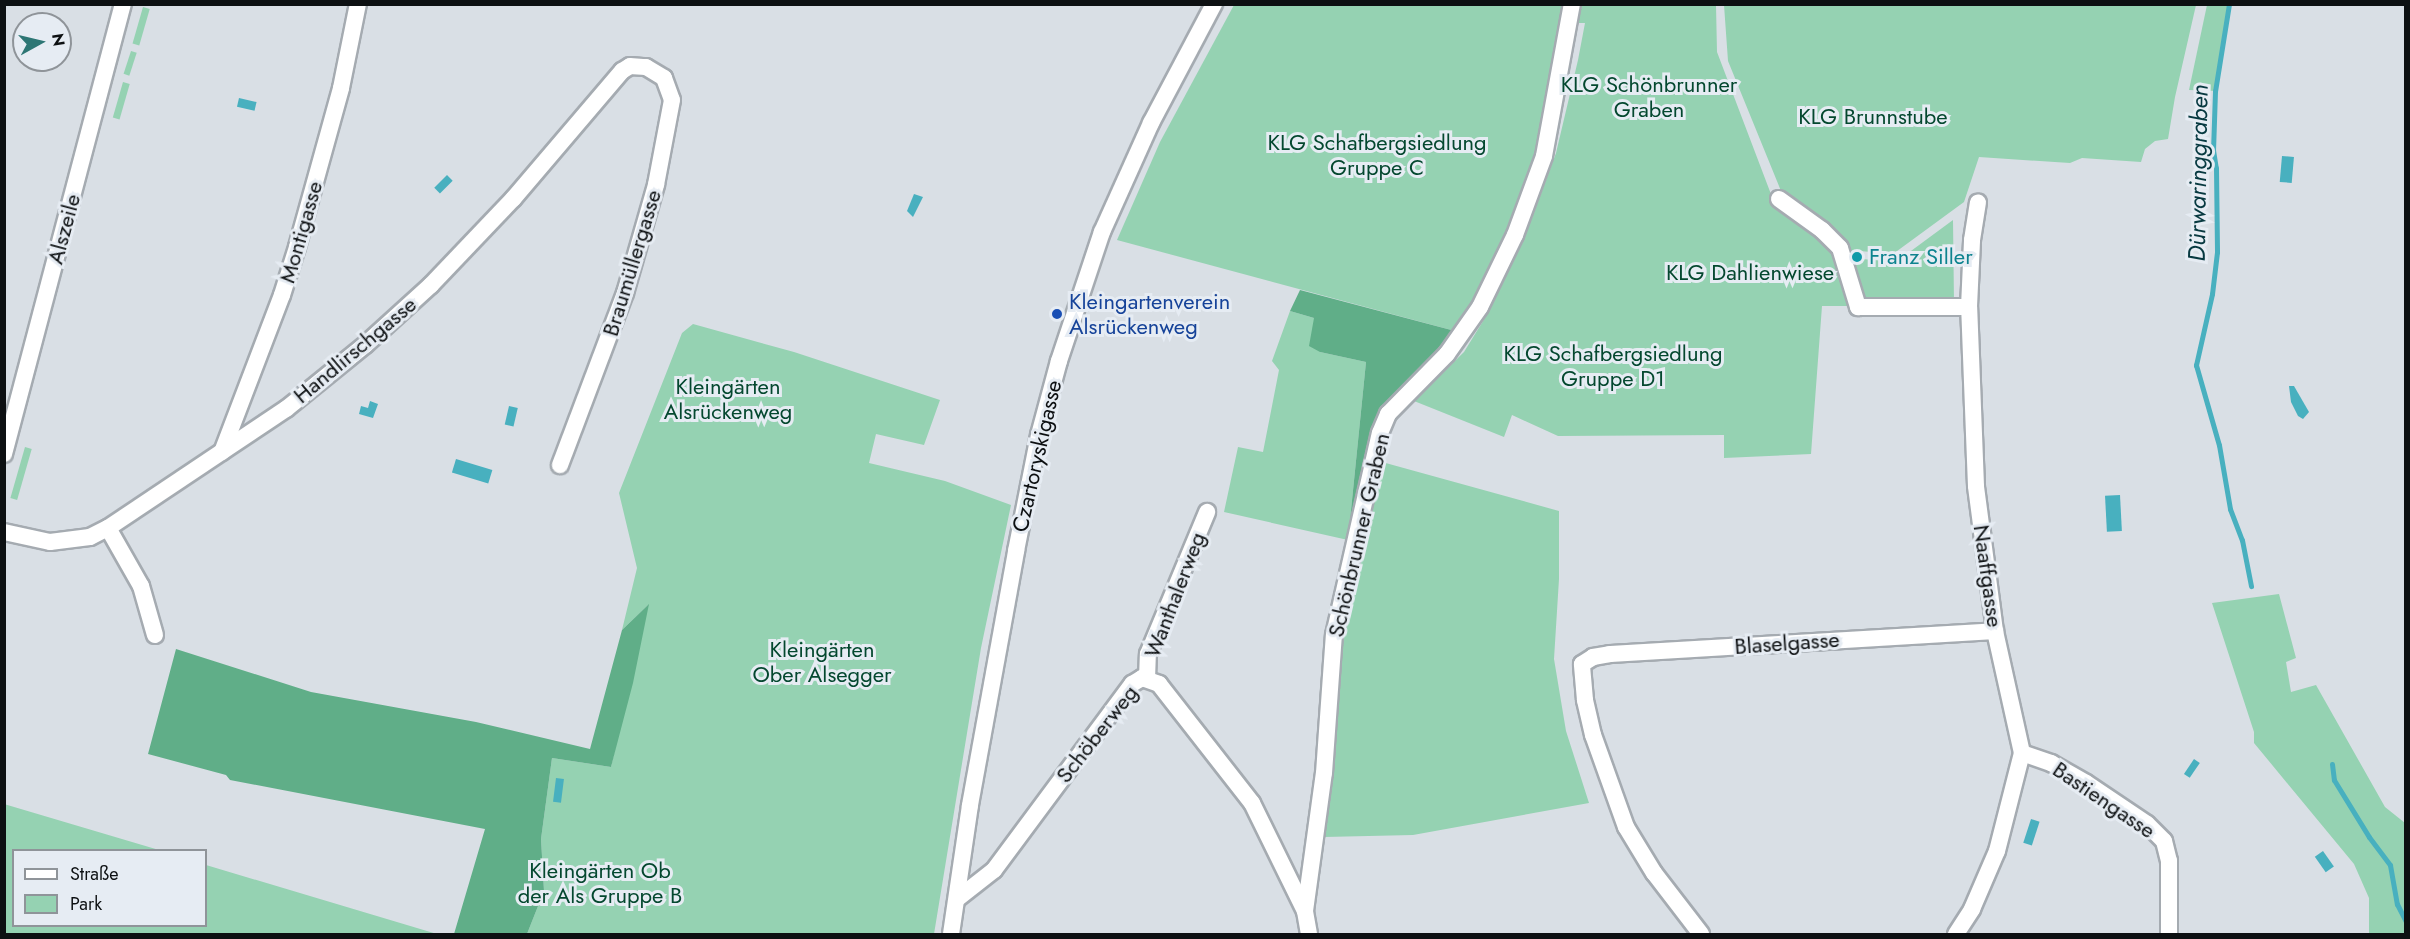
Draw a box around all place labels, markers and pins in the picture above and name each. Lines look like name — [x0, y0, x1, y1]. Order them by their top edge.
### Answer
place label: Franz Siller — [1869, 244, 1973, 270]
marker: Franz Siller — [1850, 250, 1864, 264]
place label: Kleingartenverein Alsrückenweg — [1069, 288, 1230, 340]
marker: Kleingartenverein Alsrückenweg — [1050, 307, 1064, 321]

